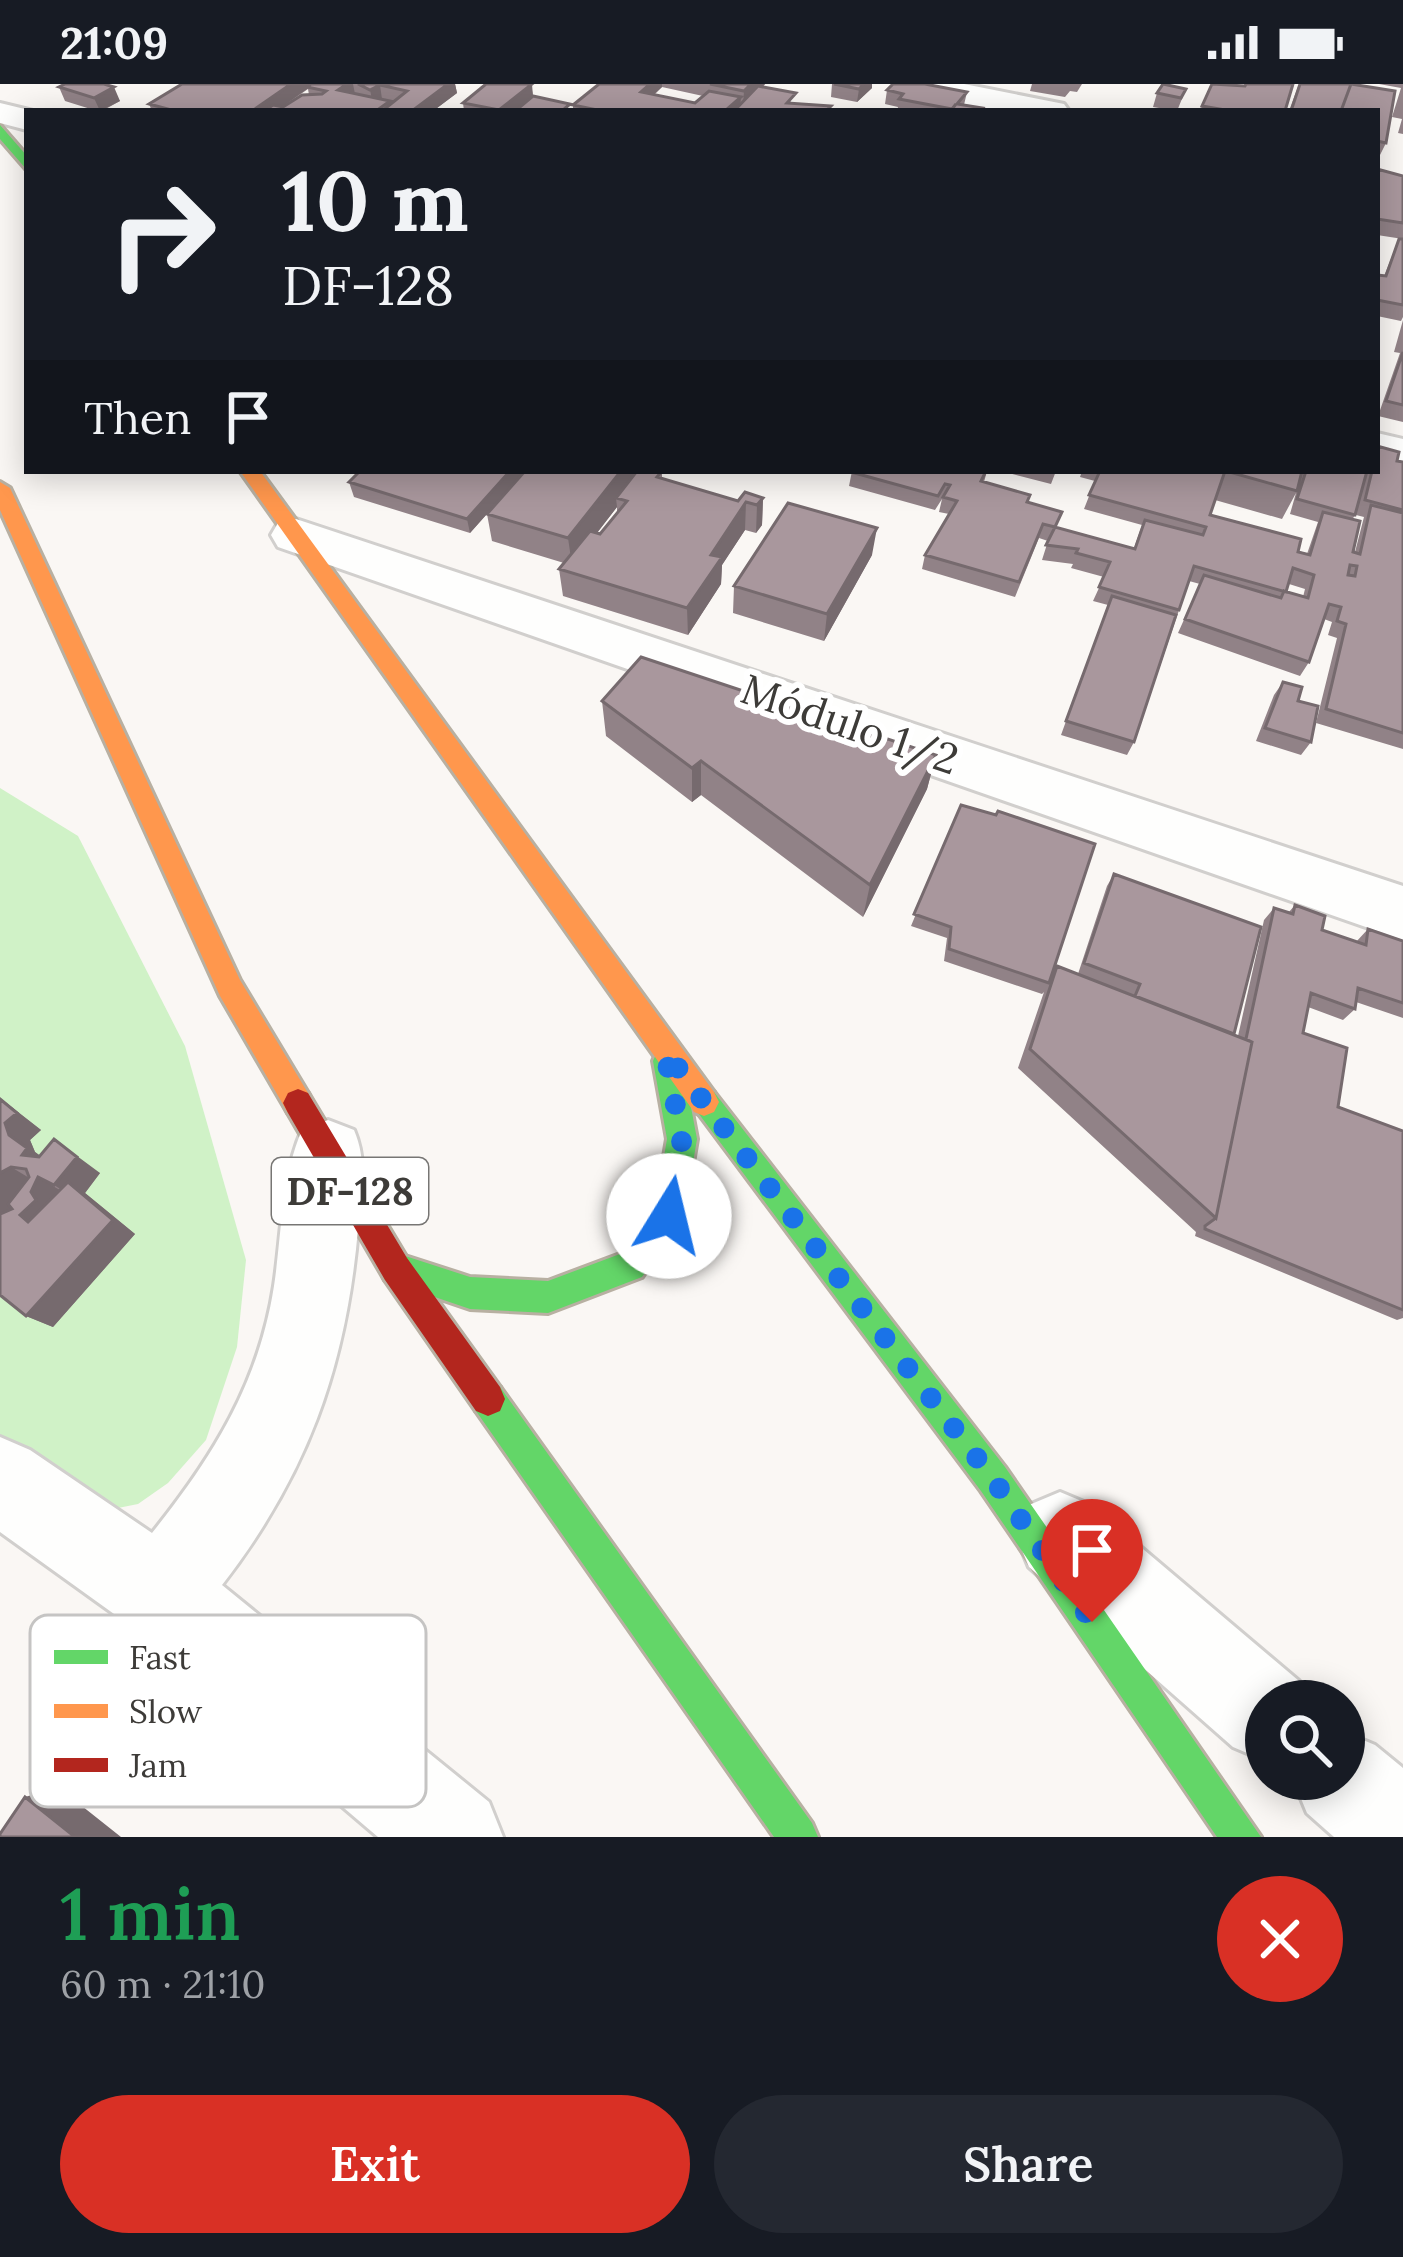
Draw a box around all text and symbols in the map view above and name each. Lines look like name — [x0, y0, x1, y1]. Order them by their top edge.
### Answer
text: 21:09 — [60, 14, 168, 71]
text: 10 m — [282, 146, 469, 254]
icon: right — [84, 156, 240, 312]
text: DF-128 — [282, 251, 454, 320]
icon: arrive — [215, 384, 281, 450]
text: Then — [84, 389, 191, 446]
street label: Módulo 1/2 — [734, 662, 966, 786]
position arrow — [606, 1153, 732, 1279]
road number: DF-128 — [272, 1158, 428, 1224]
pin — [1041, 1499, 1143, 1622]
icon: arrive — [1059, 1517, 1125, 1583]
legend — [30, 1615, 426, 1807]
text: Fast — [129, 1636, 191, 1678]
map controls — [1245, 1680, 1365, 1800]
button: search — [1245, 1680, 1365, 1800]
text: Slow — [129, 1690, 203, 1732]
text: Jam — [128, 1744, 187, 1786]
text: 1 min — [60, 1868, 240, 1960]
button: close — [1217, 1876, 1343, 2002]
text: 60 m · 21:10 — [60, 1959, 265, 2009]
button: Exit — [60, 2095, 690, 2233]
button: Share — [714, 2095, 1343, 2233]

